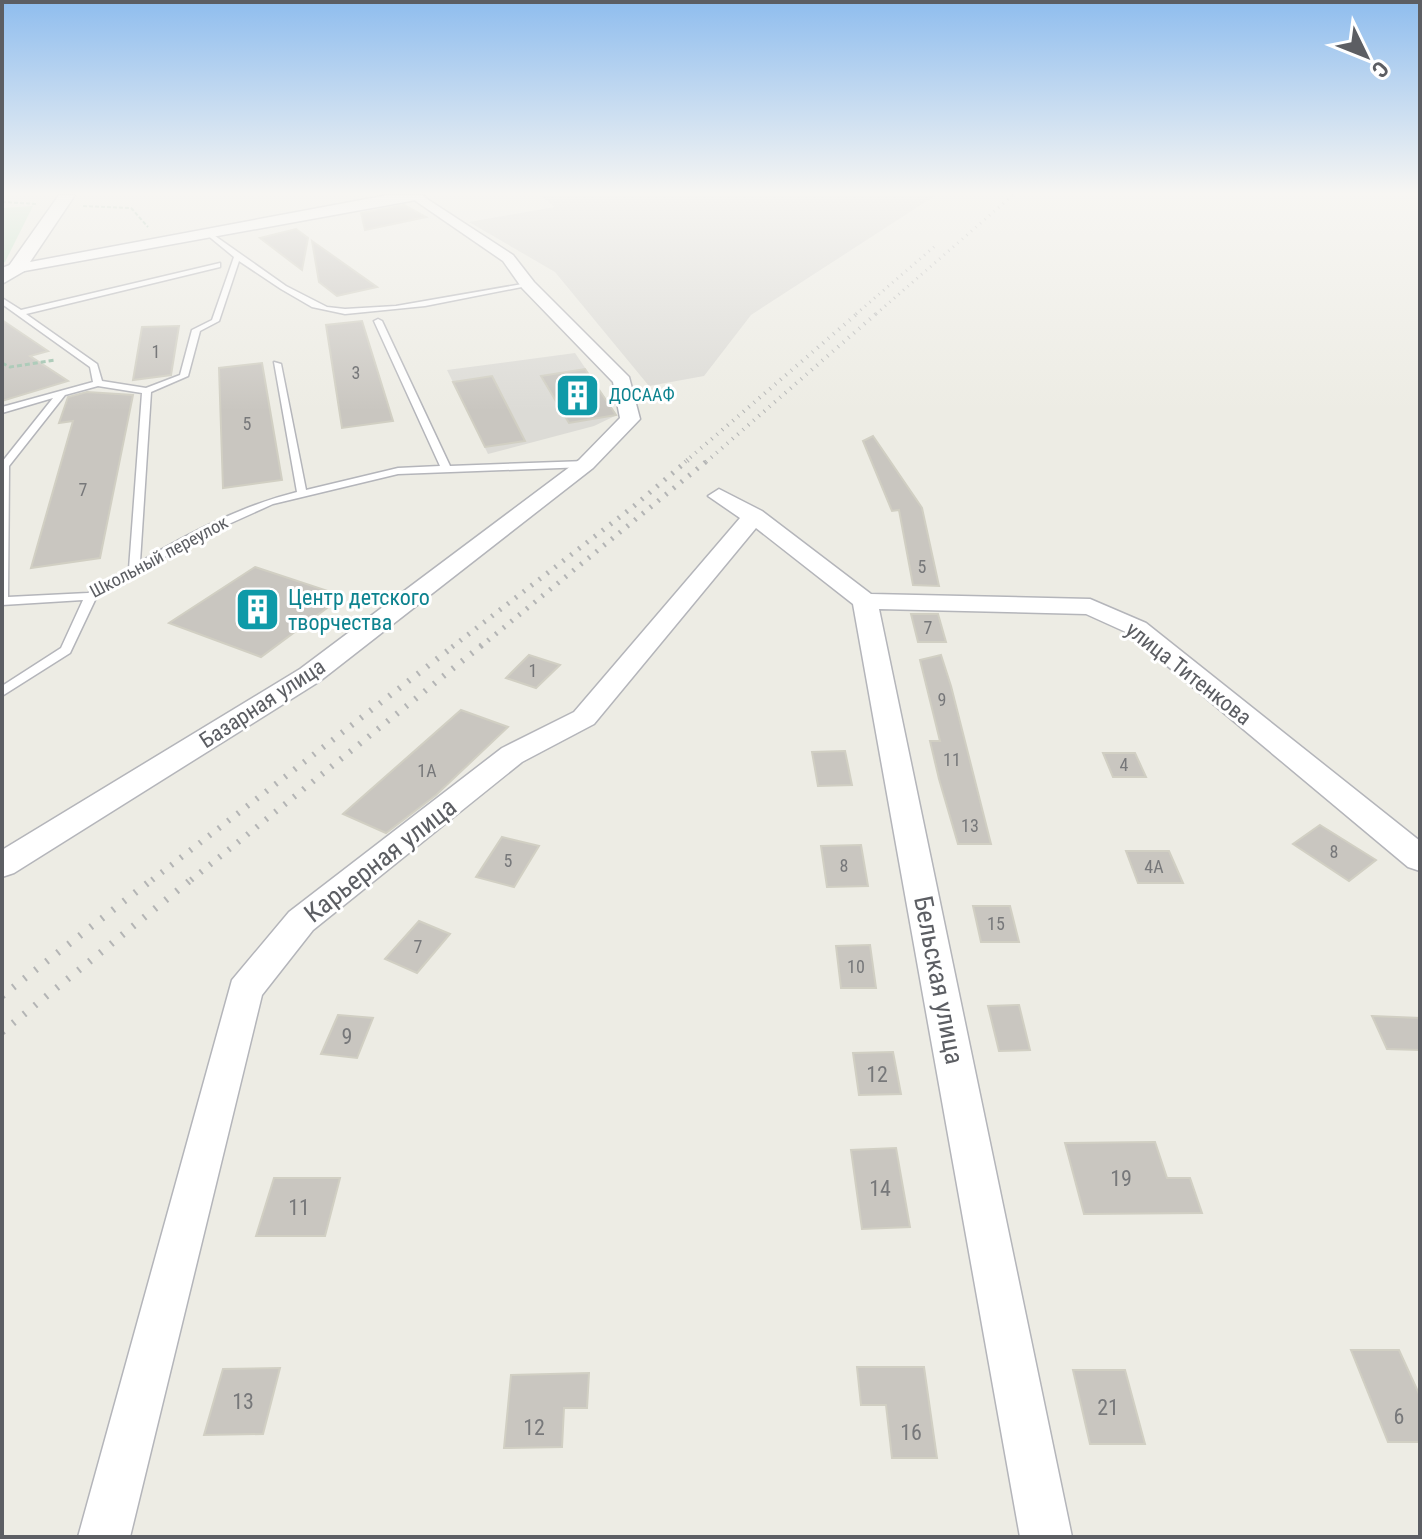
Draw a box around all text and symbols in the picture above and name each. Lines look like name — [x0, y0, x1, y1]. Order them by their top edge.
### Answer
north arrow — [1326, 16, 1406, 96]
text: С — [1367, 56, 1394, 82]
house number: 1 — [152, 341, 160, 362]
house number: 3 — [352, 362, 360, 383]
building icon: ДОСААФ — [554, 371, 602, 419]
place label: ДОСААФ — [609, 384, 675, 405]
house number: 5 — [243, 413, 252, 434]
house number: 7 — [79, 479, 88, 500]
street label: Школьный переулок — [86, 511, 232, 602]
house number: 5 — [918, 556, 927, 577]
place label: Центр детского творчества — [288, 585, 430, 635]
building icon: Центр детского творчества — [233, 586, 281, 634]
house number: 7 — [924, 617, 933, 638]
street label: улица Титенкова — [1121, 617, 1256, 730]
street label: Базарная улица — [195, 654, 330, 753]
house number: 1 — [529, 660, 537, 681]
house number: 9 — [938, 689, 946, 710]
house number: 11 — [943, 749, 961, 770]
house number: 4 — [1120, 754, 1129, 775]
house number: 1А — [417, 760, 437, 781]
street label: Карьерная улица — [298, 791, 462, 929]
house number: 13 — [961, 815, 979, 836]
house number: 8 — [1330, 841, 1338, 862]
house number: 5 — [504, 850, 513, 871]
house number: 8 — [840, 855, 848, 876]
house number: 4А — [1144, 856, 1164, 877]
street label: Бельская улица — [908, 893, 970, 1067]
house number: 15 — [987, 913, 1005, 934]
house number: 7 — [414, 936, 423, 957]
house number: 10 — [847, 956, 865, 977]
house number: 9 — [342, 1024, 352, 1049]
house number: 12 — [866, 1062, 888, 1087]
house number: 19 — [1110, 1166, 1132, 1191]
house number: 14 — [869, 1176, 891, 1201]
house number: 11 — [288, 1195, 310, 1220]
house number: 13 — [232, 1389, 254, 1414]
house number: 21 — [1097, 1395, 1119, 1420]
house number: 6 — [1394, 1404, 1404, 1429]
house number: 12 — [523, 1415, 545, 1440]
house number: 16 — [900, 1420, 922, 1445]

